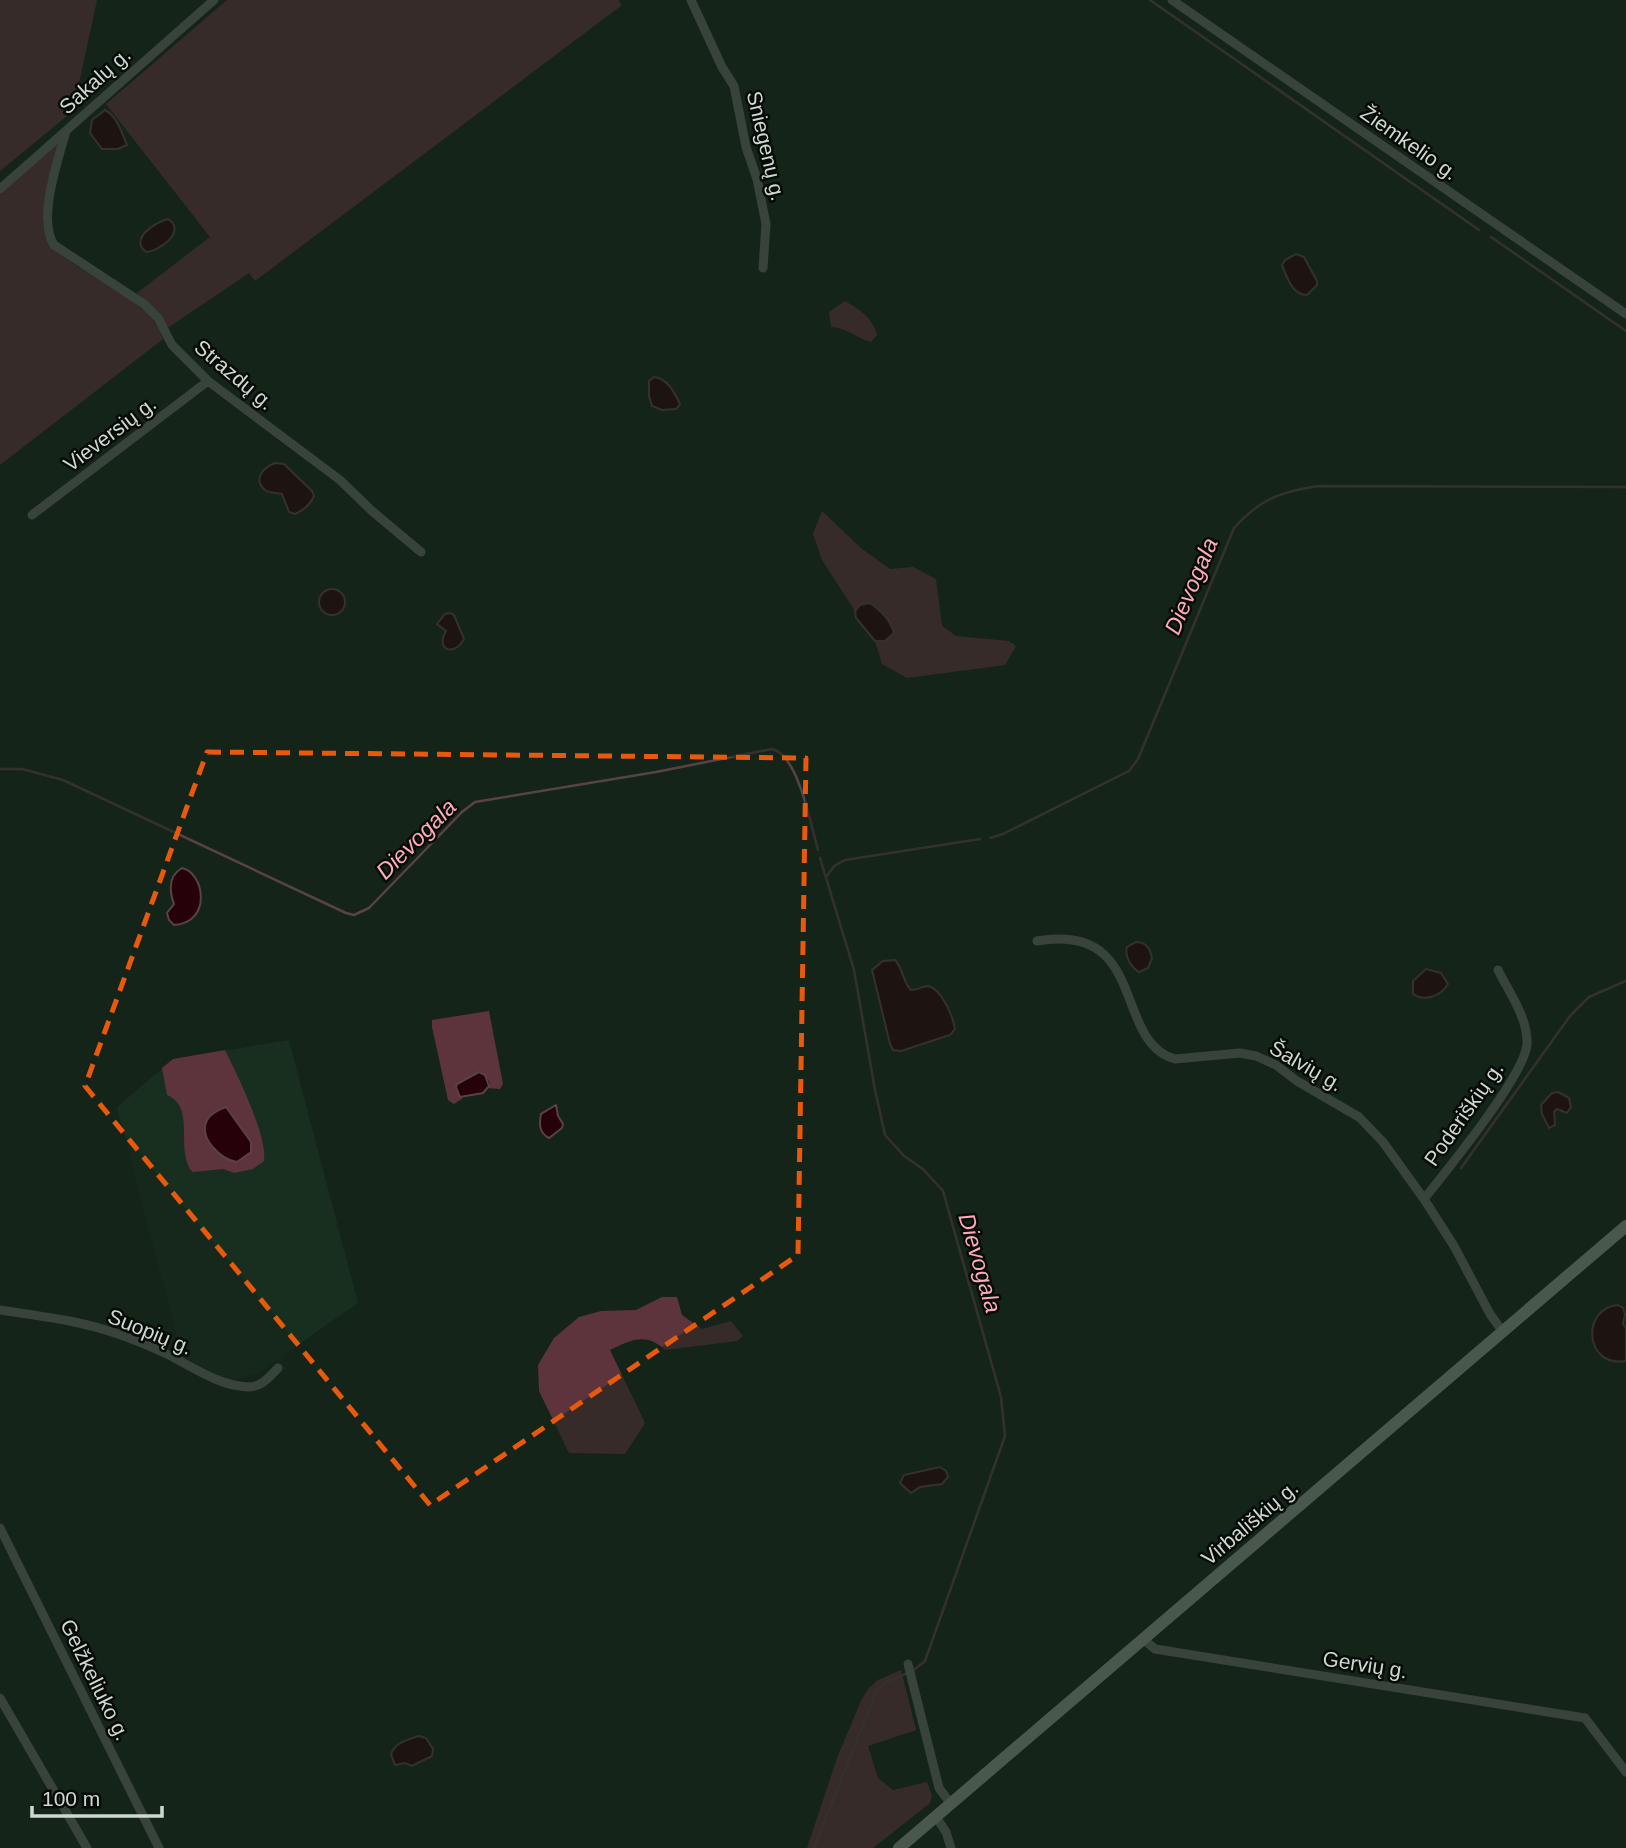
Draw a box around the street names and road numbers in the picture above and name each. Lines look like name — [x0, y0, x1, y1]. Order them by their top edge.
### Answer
street label: Sakalų g. — [54, 43, 135, 118]
street label: Sniegenų g. — [743, 89, 790, 203]
street label: Žiemkelio g. — [1356, 101, 1462, 184]
street label: Strazdų g. — [190, 335, 278, 414]
street label: Vieversių g. — [59, 392, 160, 476]
street label: Šalvių g. — [1266, 1035, 1347, 1096]
street label: Poderiškių g. — [1419, 1057, 1508, 1170]
street label: Suopių g. — [105, 1304, 196, 1359]
street label: Virbališkių g. — [1197, 1476, 1303, 1570]
street label: Gelžkeliuko g. — [56, 1615, 135, 1744]
street label: Gervių g. — [1321, 1646, 1409, 1683]

